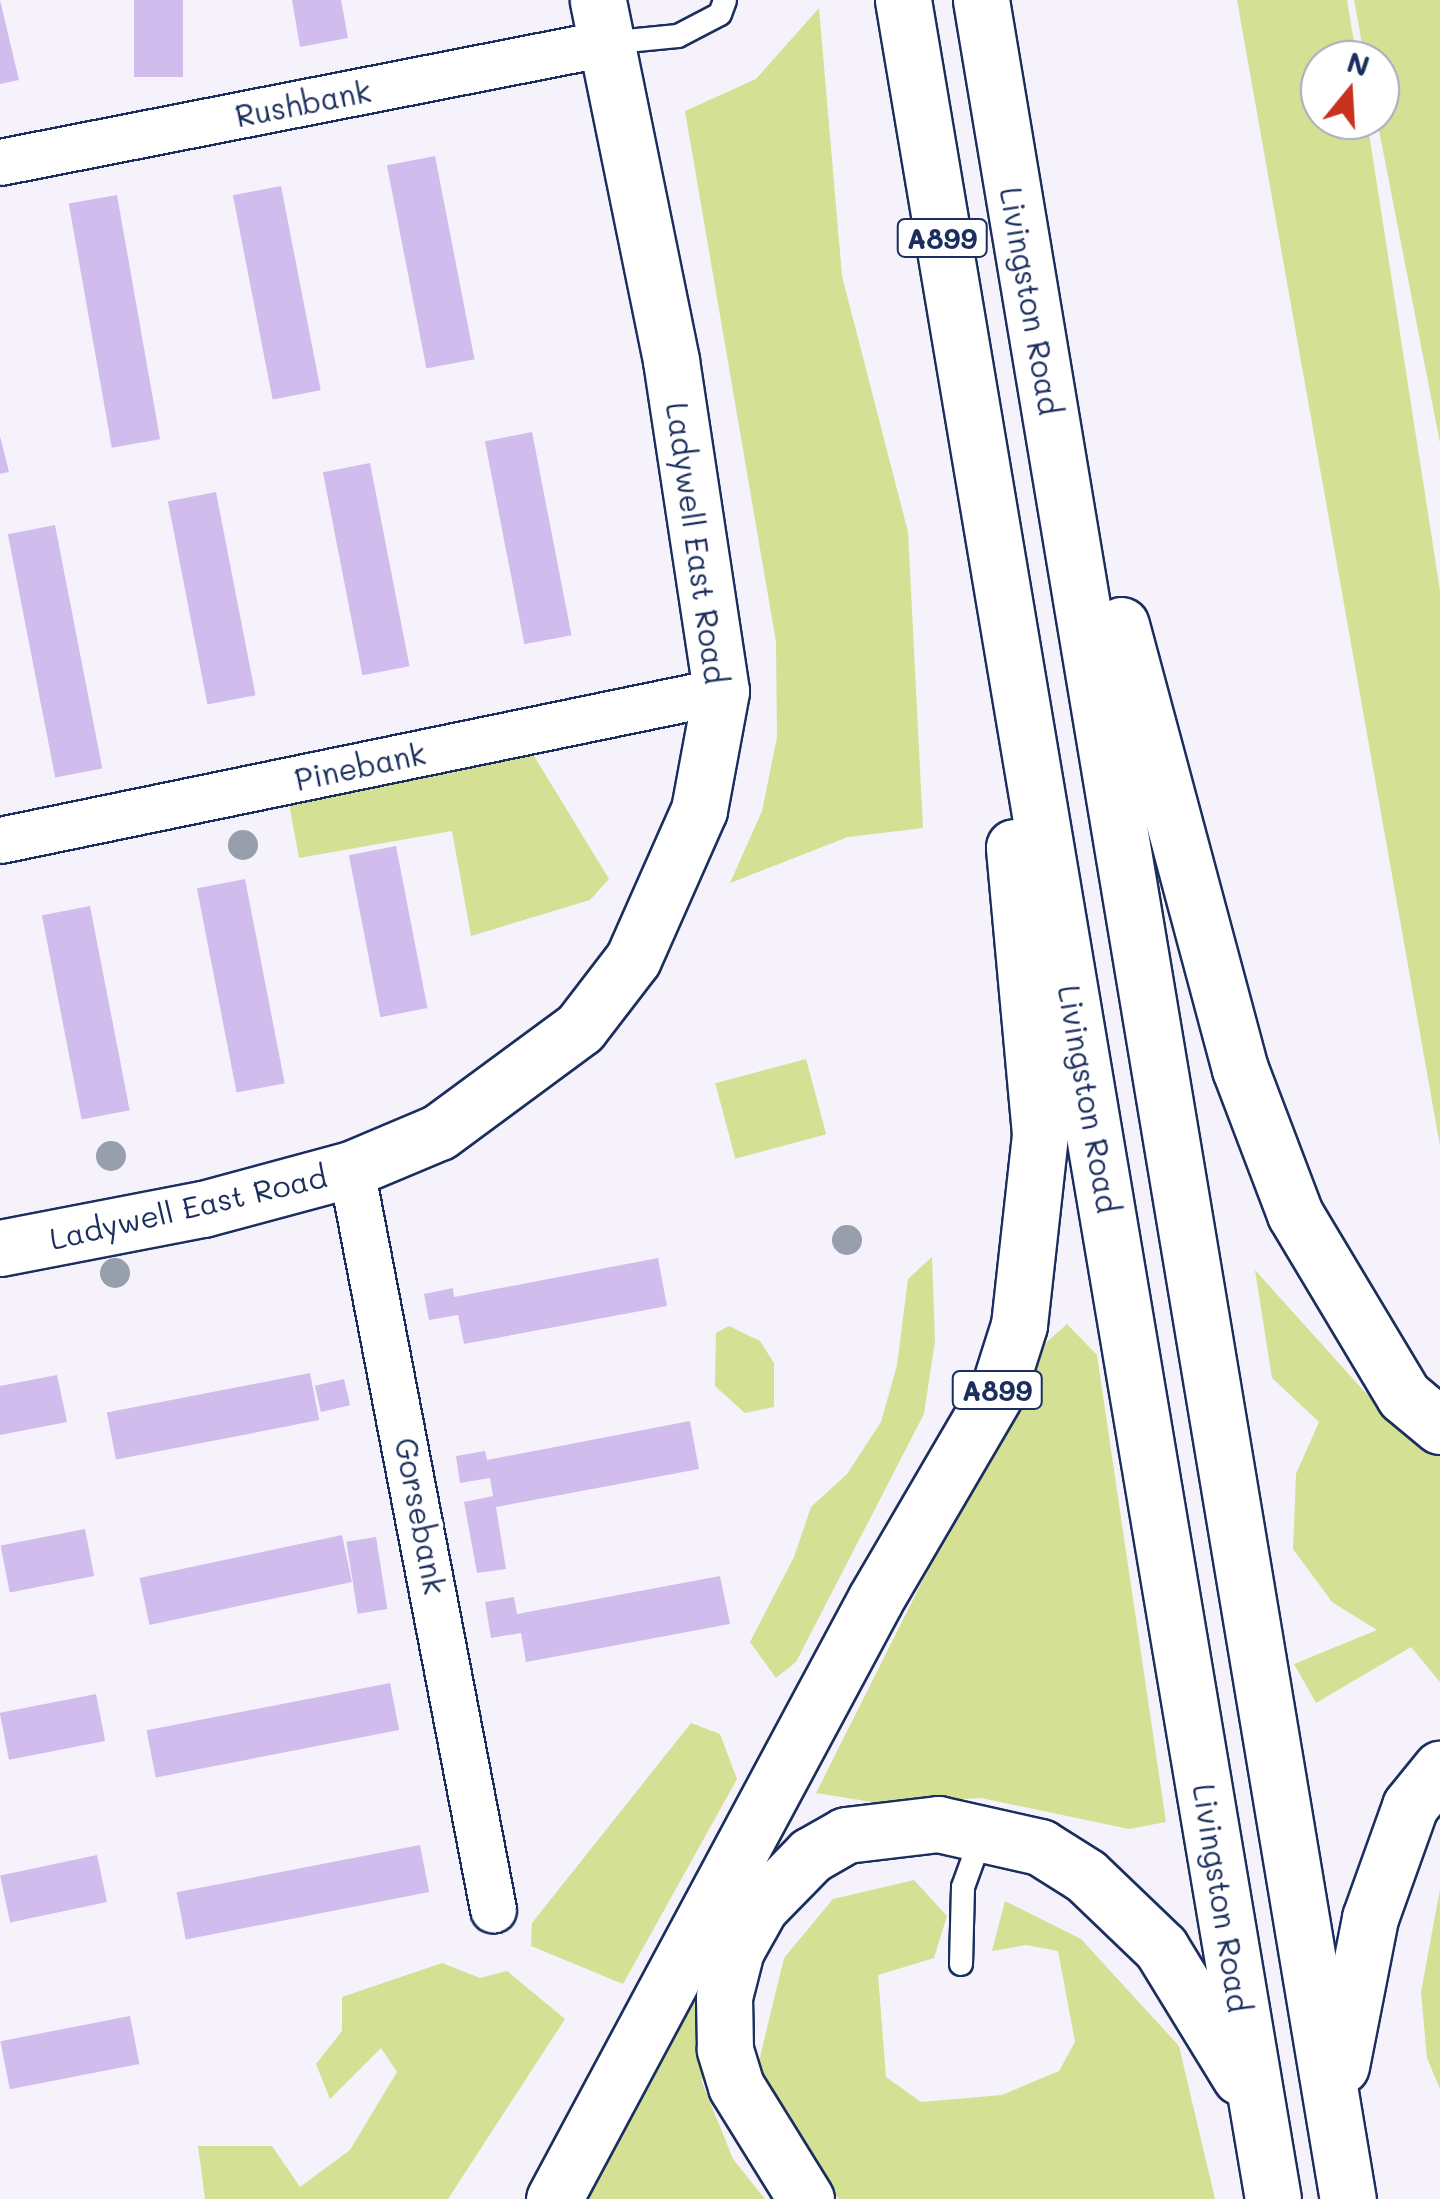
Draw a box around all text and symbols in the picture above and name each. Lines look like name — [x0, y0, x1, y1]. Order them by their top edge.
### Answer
north arrow — [1300, 40, 1400, 140]
text: N — [1343, 43, 1374, 84]
street label: Rushbank — [232, 72, 374, 134]
street label: Livingston Road — [993, 184, 1069, 418]
road number: A899 — [894, 215, 990, 261]
street label: Ladywell East Road — [659, 400, 735, 686]
street label: Pinebank — [291, 735, 429, 797]
street label: Livingston Road — [1051, 982, 1127, 1216]
street label: Ladywell East Road — [46, 1158, 330, 1256]
road number: A899 — [950, 1367, 1044, 1413]
street label: Gorsebank — [388, 1435, 454, 1597]
street label: Livingston Road — [1186, 1781, 1258, 2015]

